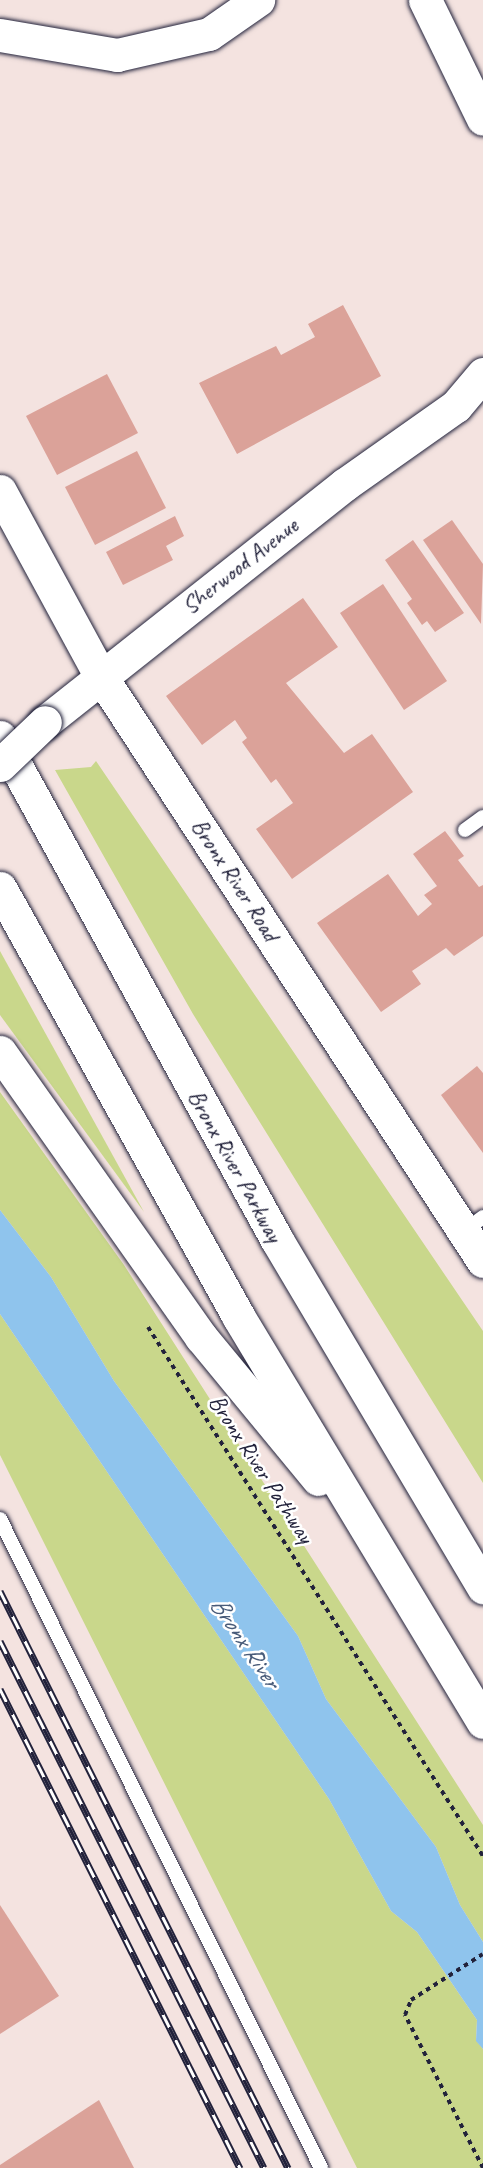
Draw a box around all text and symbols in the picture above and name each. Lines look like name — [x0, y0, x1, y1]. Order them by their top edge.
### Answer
street label: Sherwood Avenue — [176, 512, 304, 620]
street label: Bronx River Road — [184, 812, 286, 948]
street label: Bronx River Parkway — [181, 1084, 289, 1248]
street label: Bronx River Pathway — [202, 1389, 320, 1549]
water label: Bronx River — [203, 1590, 287, 1694]

